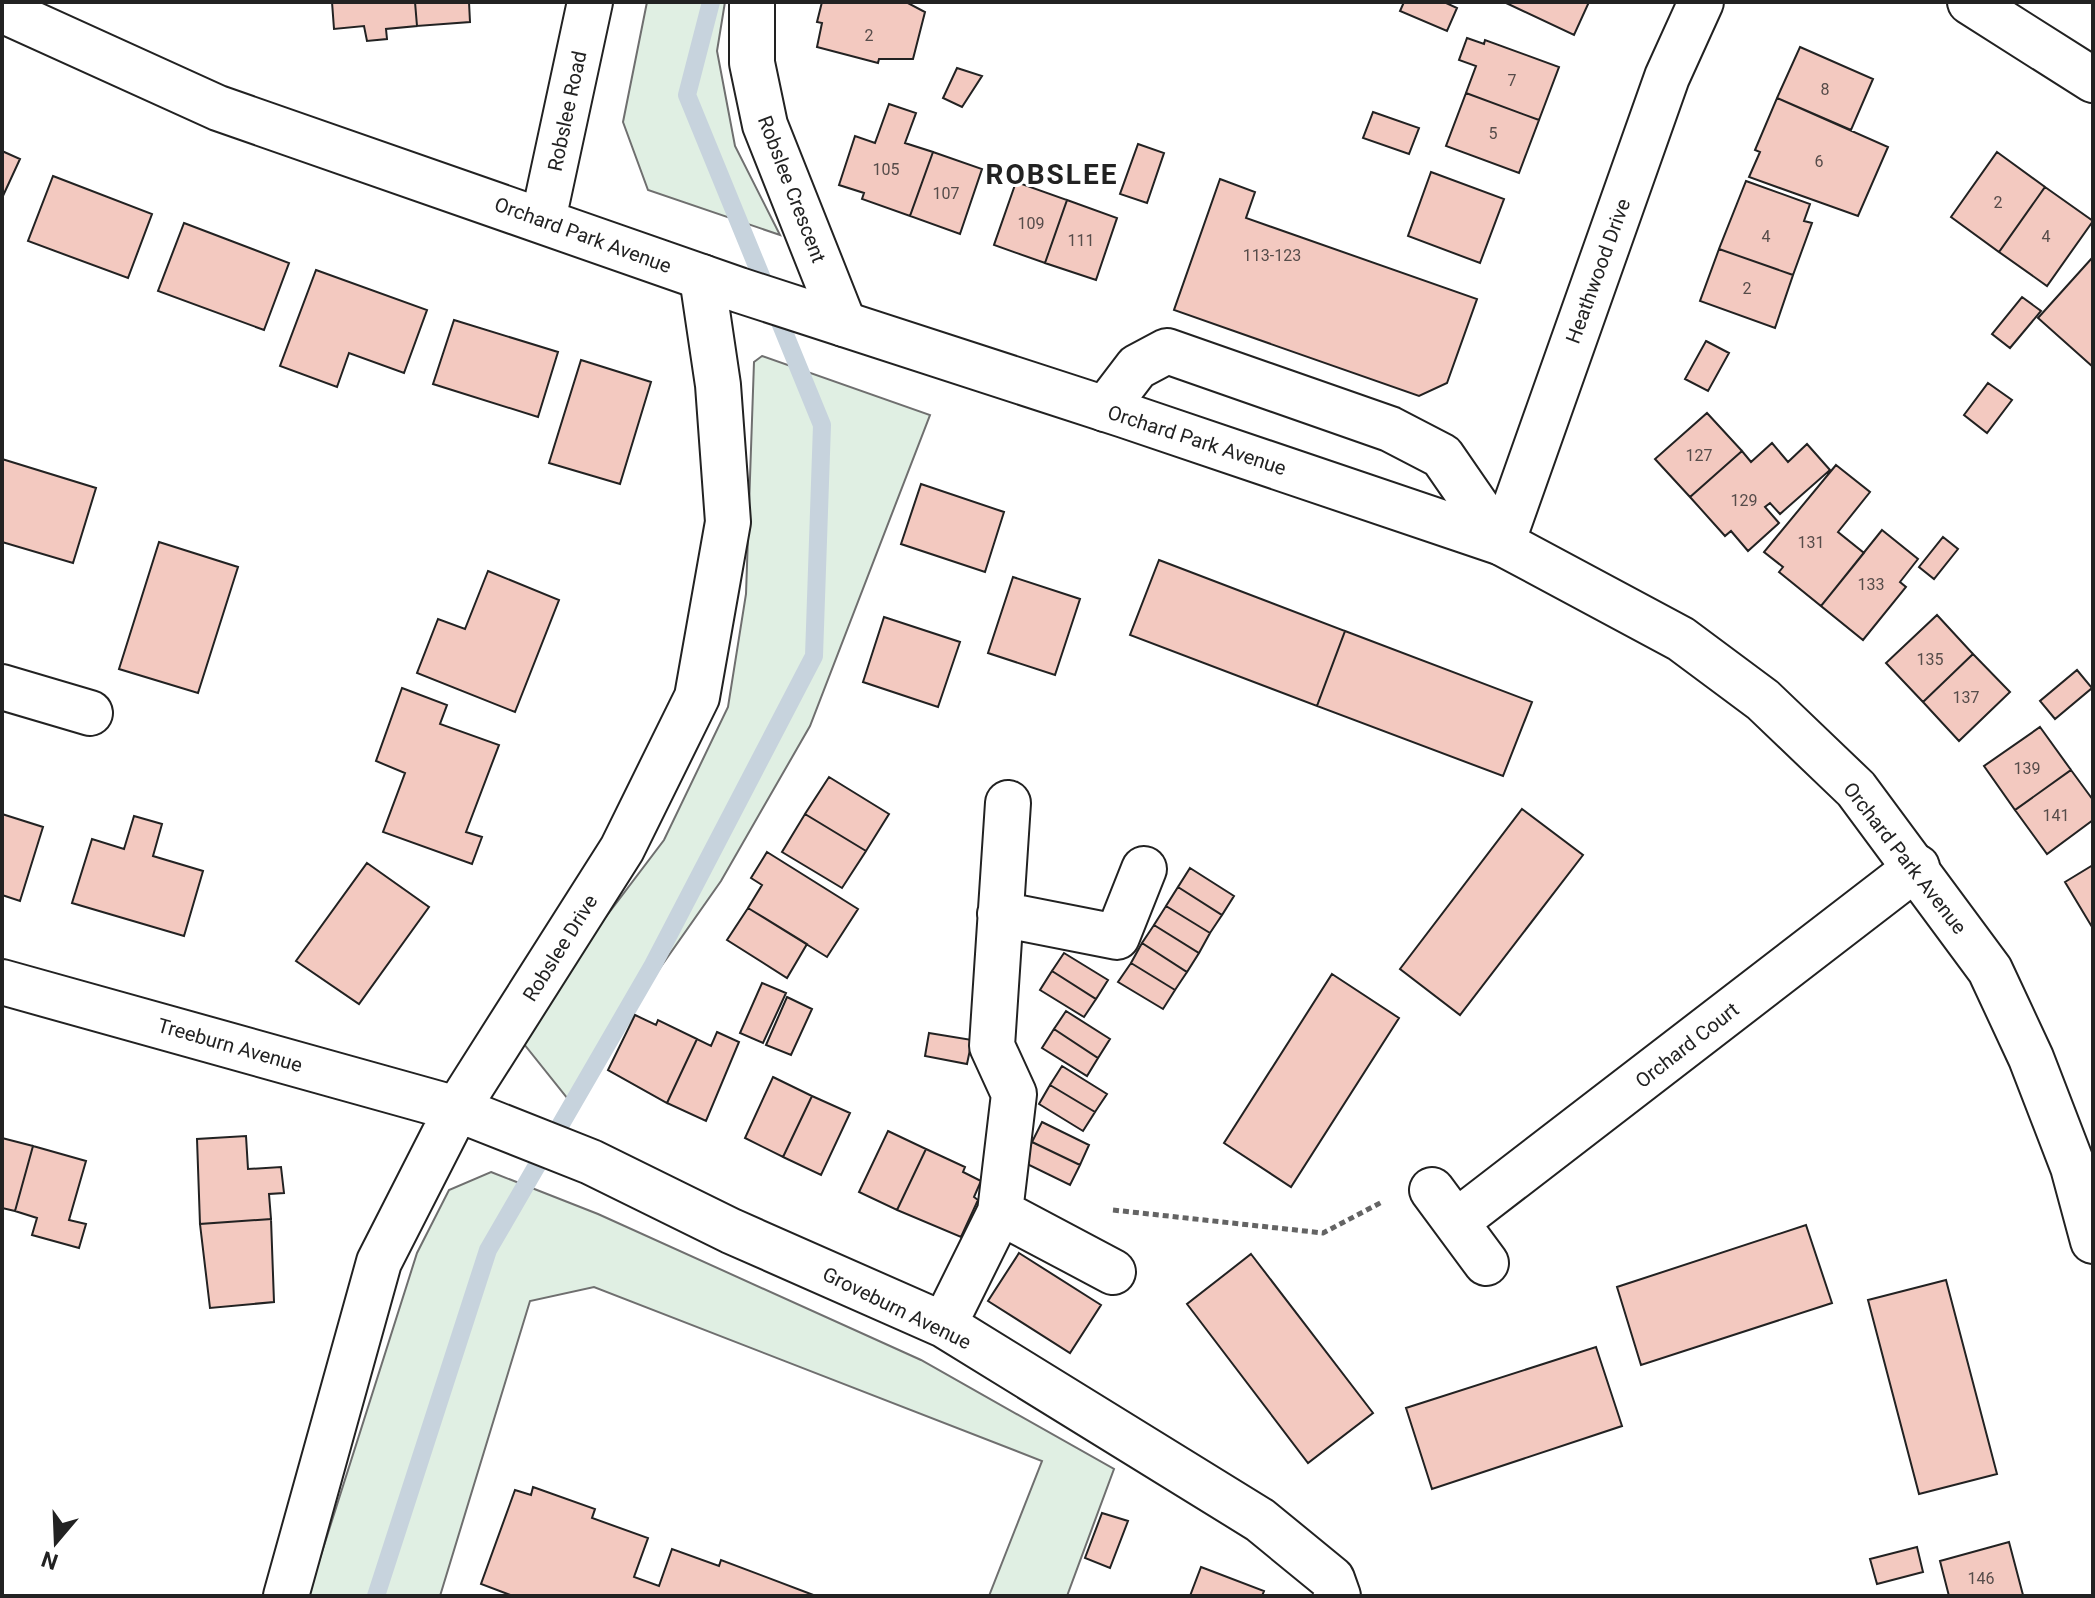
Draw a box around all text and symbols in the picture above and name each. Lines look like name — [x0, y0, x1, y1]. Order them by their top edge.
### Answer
house number: 2 — [865, 26, 874, 45]
street label: Robslee Road — [543, 49, 591, 173]
house number: 7 — [1508, 71, 1517, 90]
house number: 8 — [1821, 80, 1830, 99]
street label: Robslee Crescent — [753, 112, 831, 266]
house number: 5 — [1489, 124, 1498, 143]
house number: 6 — [1815, 152, 1824, 171]
district label: ROBSLEE — [986, 158, 1119, 191]
house number: 105 — [873, 160, 899, 179]
house number: 107 — [933, 184, 959, 203]
street label: Orchard Park Avenue — [491, 192, 675, 278]
house number: 2 — [1994, 193, 2003, 212]
street label: Heathwood Drive — [1561, 195, 1635, 347]
house number: 109 — [1018, 214, 1044, 233]
house number: 4 — [1762, 227, 1771, 246]
house number: 4 — [2042, 227, 2051, 246]
house number: 111 — [1068, 231, 1094, 250]
house number: 113-123 — [1243, 246, 1301, 265]
house number: 2 — [1743, 279, 1752, 298]
street label: Orchard Park Avenue — [1105, 400, 1289, 480]
house number: 127 — [1686, 446, 1712, 465]
house number: 129 — [1731, 491, 1757, 510]
house number: 131 — [1798, 533, 1824, 552]
house number: 133 — [1858, 575, 1884, 594]
house number: 135 — [1917, 650, 1943, 669]
house number: 137 — [1953, 688, 1979, 707]
house number: 139 — [2014, 759, 2040, 778]
street label: Orchard Park Avenue — [1838, 777, 1972, 939]
house number: 141 — [2043, 806, 2069, 825]
street label: Robslee Drive — [518, 890, 602, 1006]
street label: Orchard Court — [1630, 997, 1744, 1093]
street label: Treeburn Avenue — [155, 1013, 305, 1077]
street label: Groveburn Avenue — [819, 1262, 975, 1354]
north arrow — [16, 1502, 96, 1582]
text: N — [38, 1546, 61, 1575]
house number: 146 — [1968, 1569, 1994, 1588]

